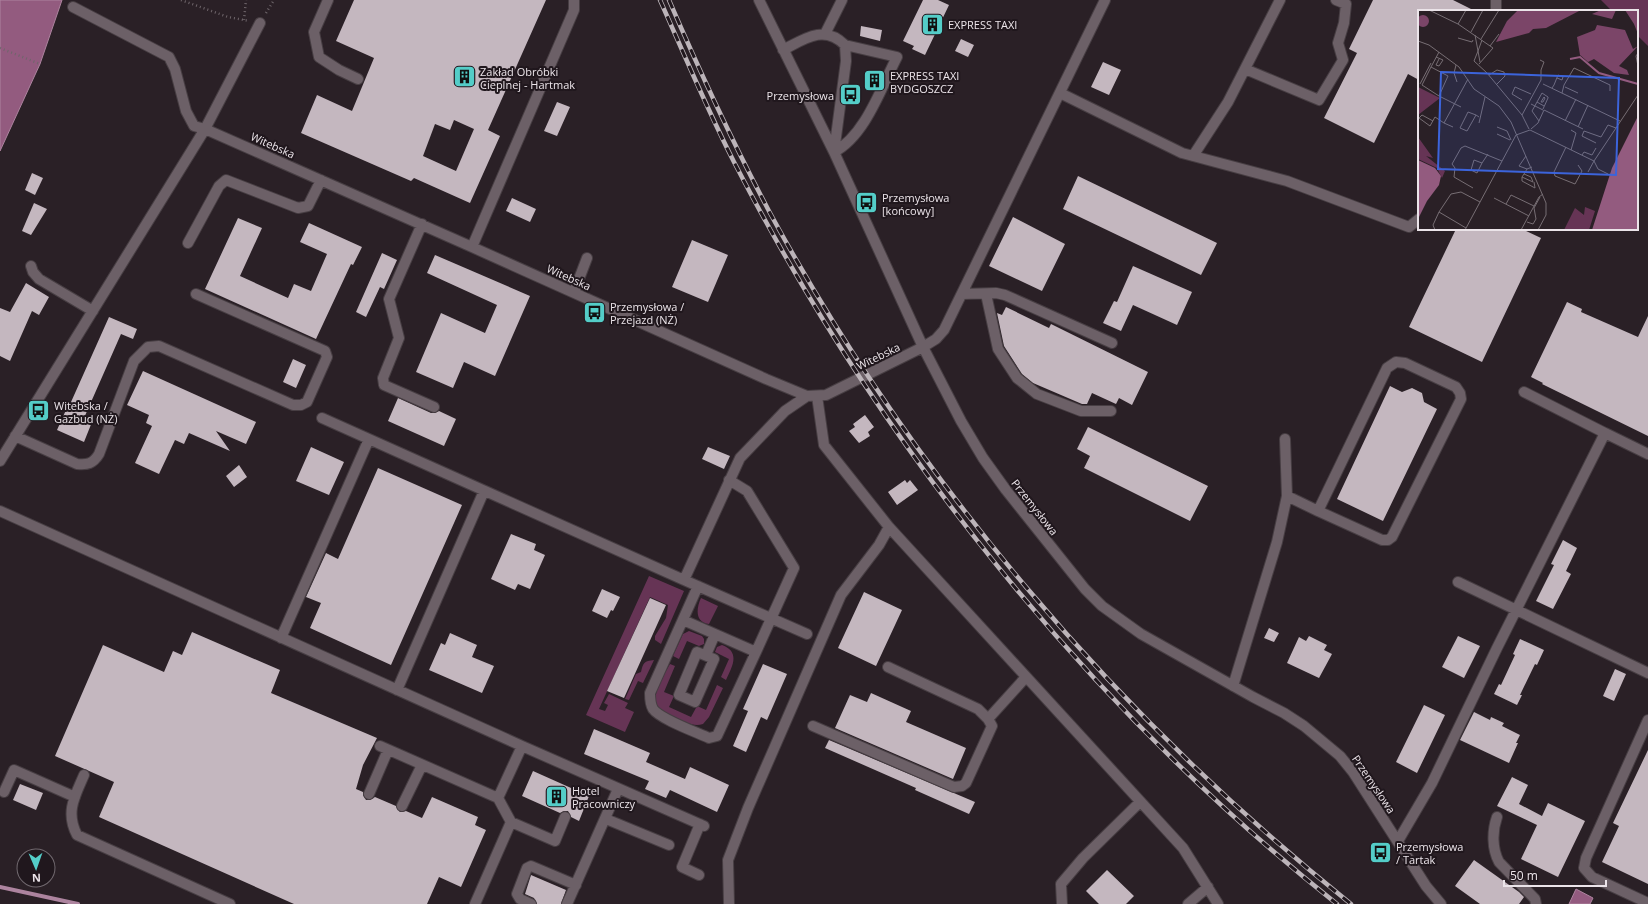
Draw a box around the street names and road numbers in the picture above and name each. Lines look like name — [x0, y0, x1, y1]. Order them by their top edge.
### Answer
street label: Witebska — [249, 129, 297, 161]
street label: Witebska — [545, 261, 593, 293]
street label: Witebska — [854, 339, 902, 373]
street label: Przemysłowa — [1008, 476, 1062, 538]
street label: Przemysłowa — [1349, 752, 1399, 816]

